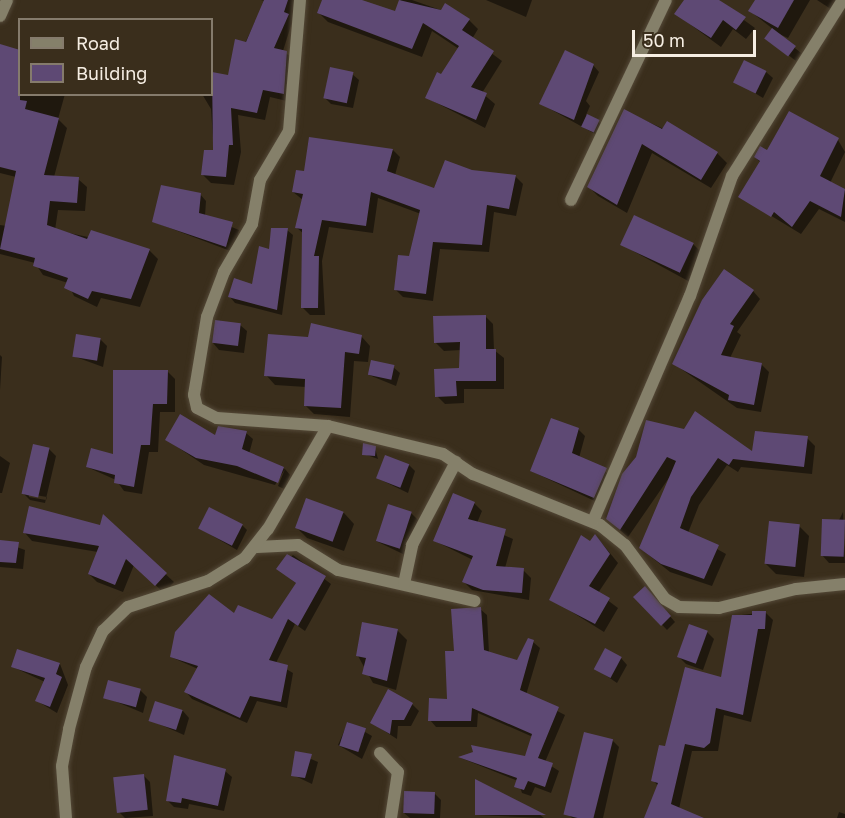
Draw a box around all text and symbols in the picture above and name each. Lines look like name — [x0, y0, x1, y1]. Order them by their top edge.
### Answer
legend — [18, 18, 213, 96]
scale bar — [635, 18, 760, 56]
text: 50 m — [643, 29, 685, 51]
text: Road — [76, 32, 120, 54]
text: Building — [76, 62, 147, 84]

